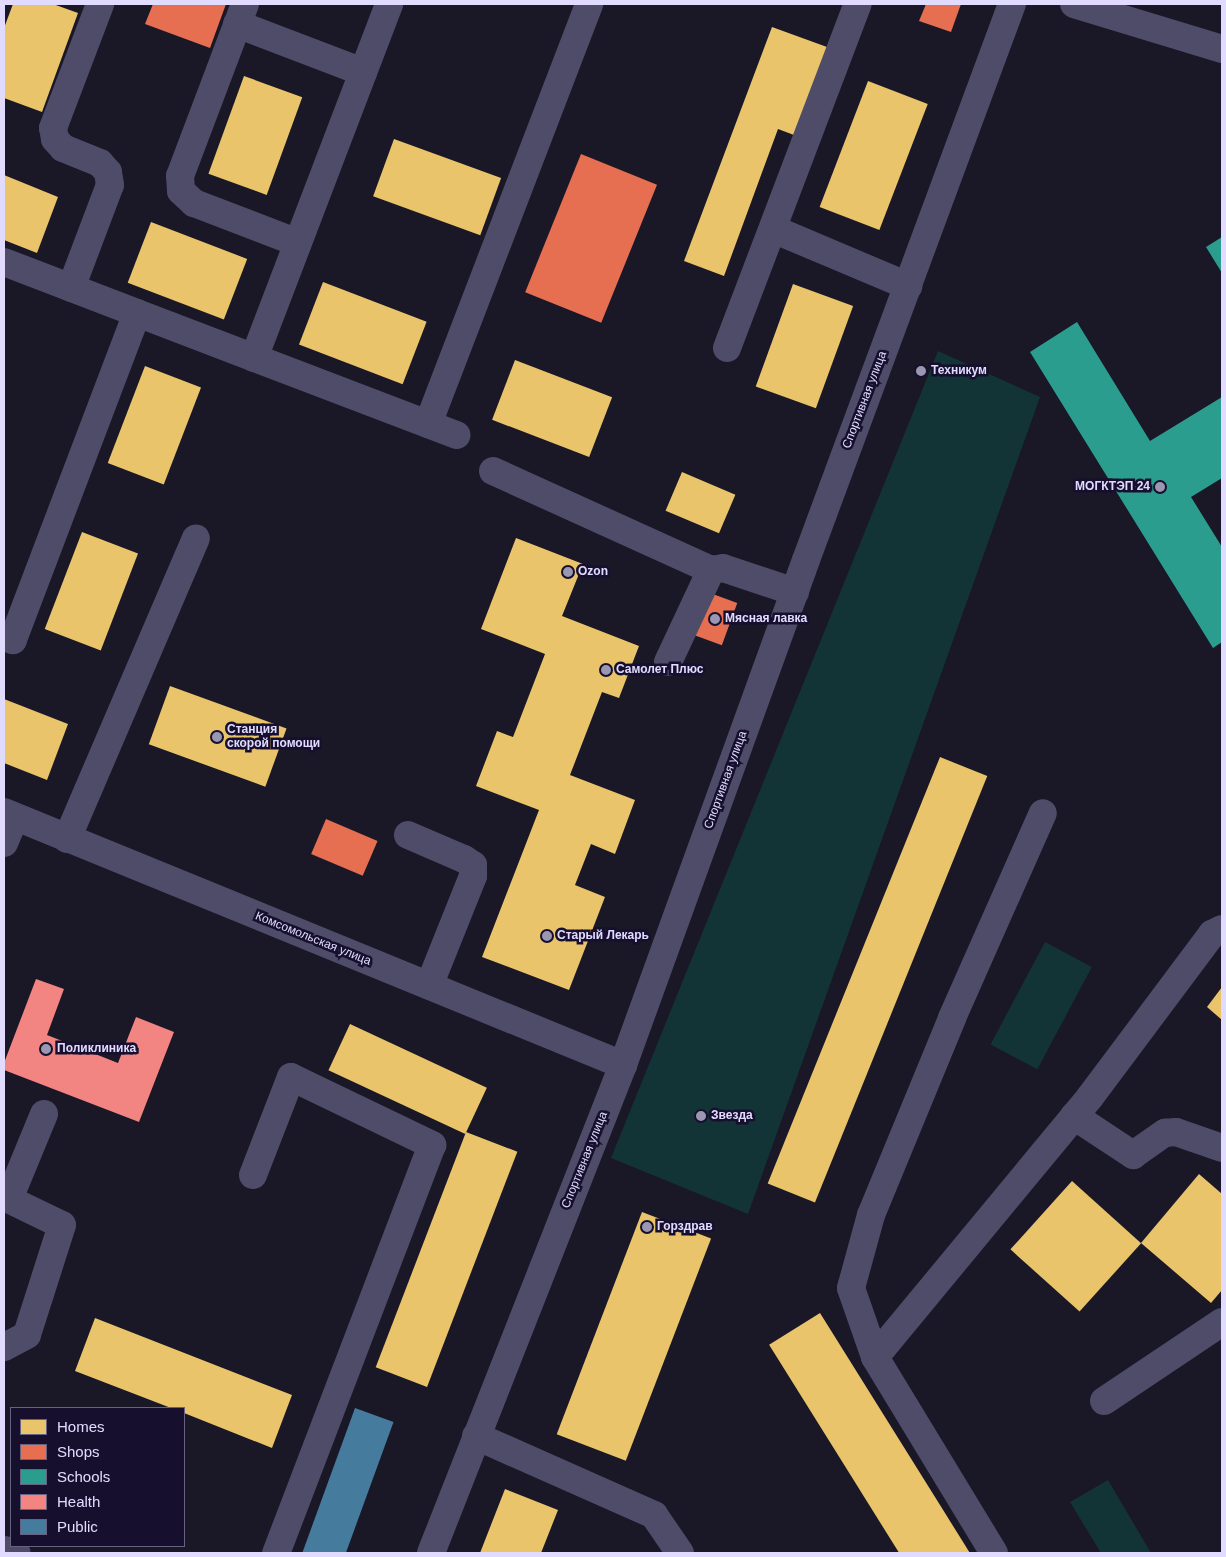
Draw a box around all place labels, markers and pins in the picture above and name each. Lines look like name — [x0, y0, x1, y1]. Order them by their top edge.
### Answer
place label: Техникум — [931, 364, 987, 378]
marker: Техникум — [915, 365, 927, 377]
place label: МОГКТЭП 24 — [1075, 480, 1150, 494]
marker: МОГКТЭП 24 — [1154, 481, 1166, 493]
place label: Ozon — [578, 565, 608, 579]
marker: Ozon — [562, 566, 574, 578]
place label: Мясная лавка — [725, 612, 807, 626]
marker: Мясная лавка — [709, 613, 721, 625]
place label: Самолет Плюс — [616, 663, 703, 677]
marker: Самолет Плюс — [600, 664, 612, 676]
place label: Станция скорой помощи — [227, 723, 320, 751]
marker: Станция скорой помощи — [211, 731, 223, 743]
place label: Старый Лекарь — [557, 929, 649, 943]
marker: Старый Лекарь — [541, 930, 553, 942]
marker: Поликлиника — [39, 1042, 53, 1056]
place label: Поликлиника — [57, 1042, 136, 1056]
place label: Звезда — [711, 1109, 753, 1123]
marker: Звезда — [695, 1110, 707, 1122]
place label: Горздрав — [657, 1220, 713, 1234]
marker: Горздрав — [641, 1221, 653, 1233]

